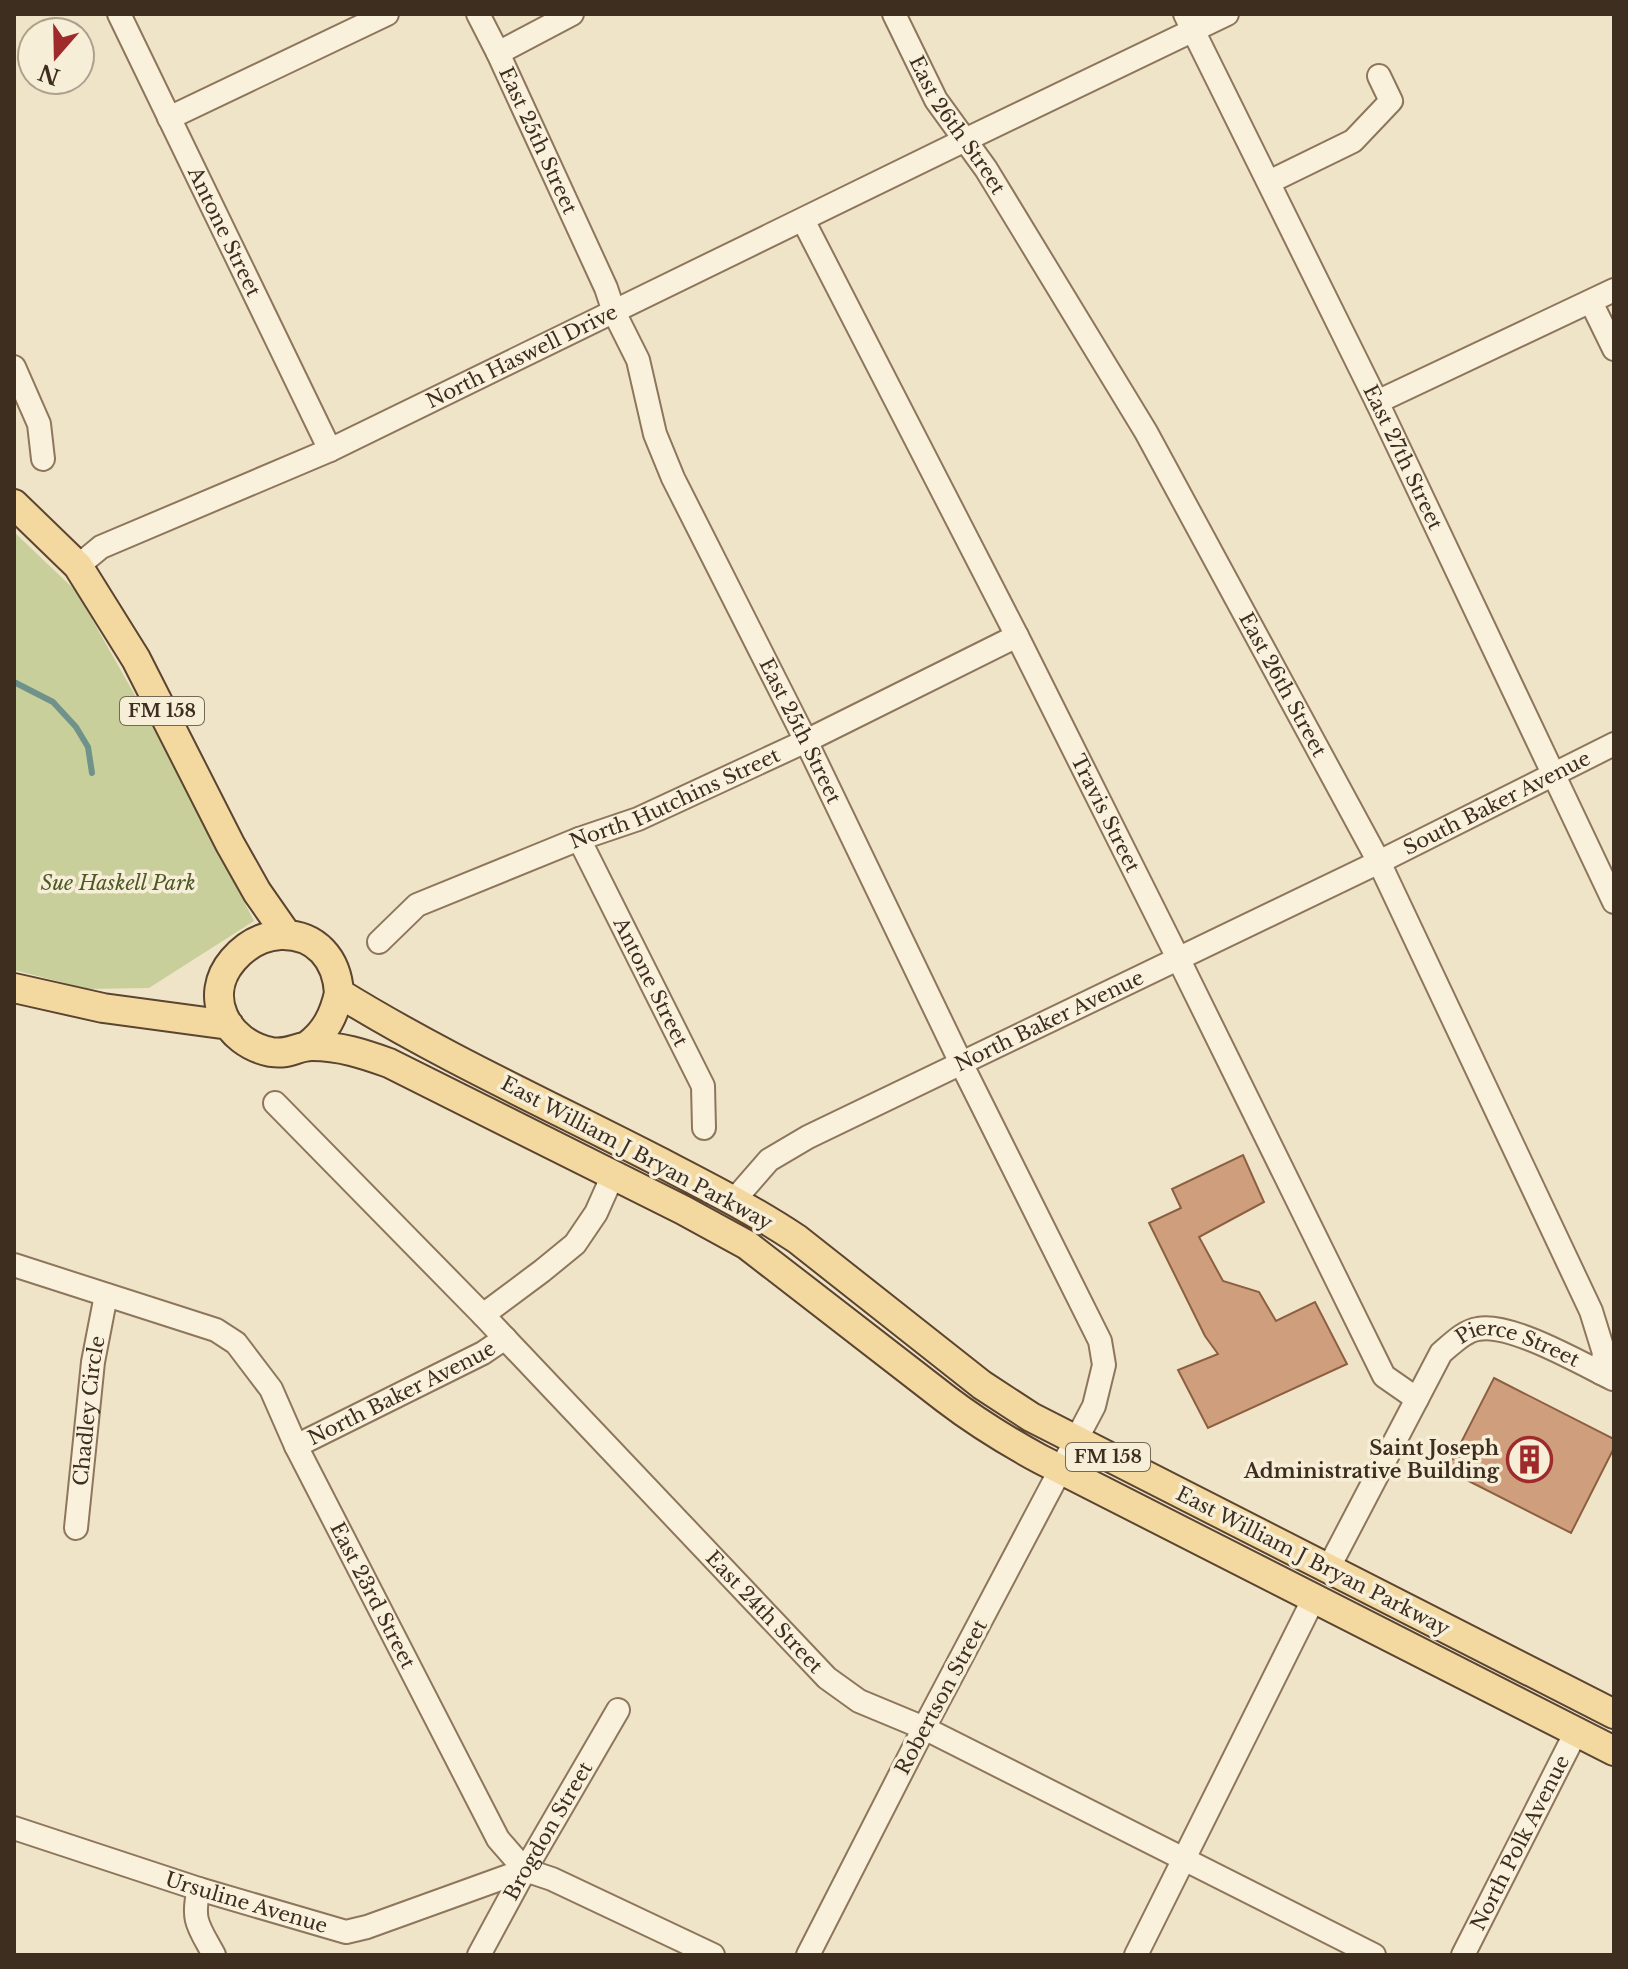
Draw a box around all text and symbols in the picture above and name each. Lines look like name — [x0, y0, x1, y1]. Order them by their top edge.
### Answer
north arrow — [16, 16, 96, 96]
street label: East 26th Street — [904, 52, 1011, 199]
text: N — [35, 58, 64, 91]
street label: East 25th Street — [494, 63, 582, 218]
street label: Antone Street — [182, 162, 266, 301]
street label: North Haswell Drive — [422, 300, 621, 413]
street label: East 27th Street — [1358, 381, 1448, 534]
street label: East 26th Street — [1234, 608, 1332, 761]
street label: East 25th Street — [754, 654, 846, 808]
road number: FM 158 — [120, 697, 204, 725]
street label: North Hutchins Street — [566, 743, 784, 854]
street label: South Baker Avenue — [1399, 746, 1594, 860]
street label: Travis Street — [1066, 750, 1145, 877]
park label: Sue Haskell Park — [40, 871, 196, 895]
street label: Antone Street — [608, 913, 693, 1051]
street label: North Baker Avenue — [951, 965, 1147, 1077]
street label: East William J Bryan Parkway — [497, 1071, 777, 1235]
street label: Pierce Street — [1451, 1316, 1584, 1372]
street label: Chadley Circle — [68, 1334, 110, 1487]
street label: North Baker Avenue — [304, 1336, 500, 1450]
building icon: Saint Joseph Administrative Building — [1506, 1435, 1554, 1483]
place label: Saint Joseph Administrative Building — [1243, 1436, 1500, 1483]
road number: FM 158 — [1066, 1443, 1150, 1471]
street label: East William J Bryan Parkway — [1172, 1481, 1454, 1641]
street label: East 23rd Street — [325, 1518, 421, 1673]
street label: East 24th Street — [701, 1546, 828, 1678]
street label: Robertson Street — [890, 1615, 992, 1779]
street label: North Polk Avenue — [1466, 1751, 1574, 1934]
street label: Brogdon Street — [499, 1757, 598, 1904]
street label: Ursuline Avenue — [162, 1867, 330, 1938]

